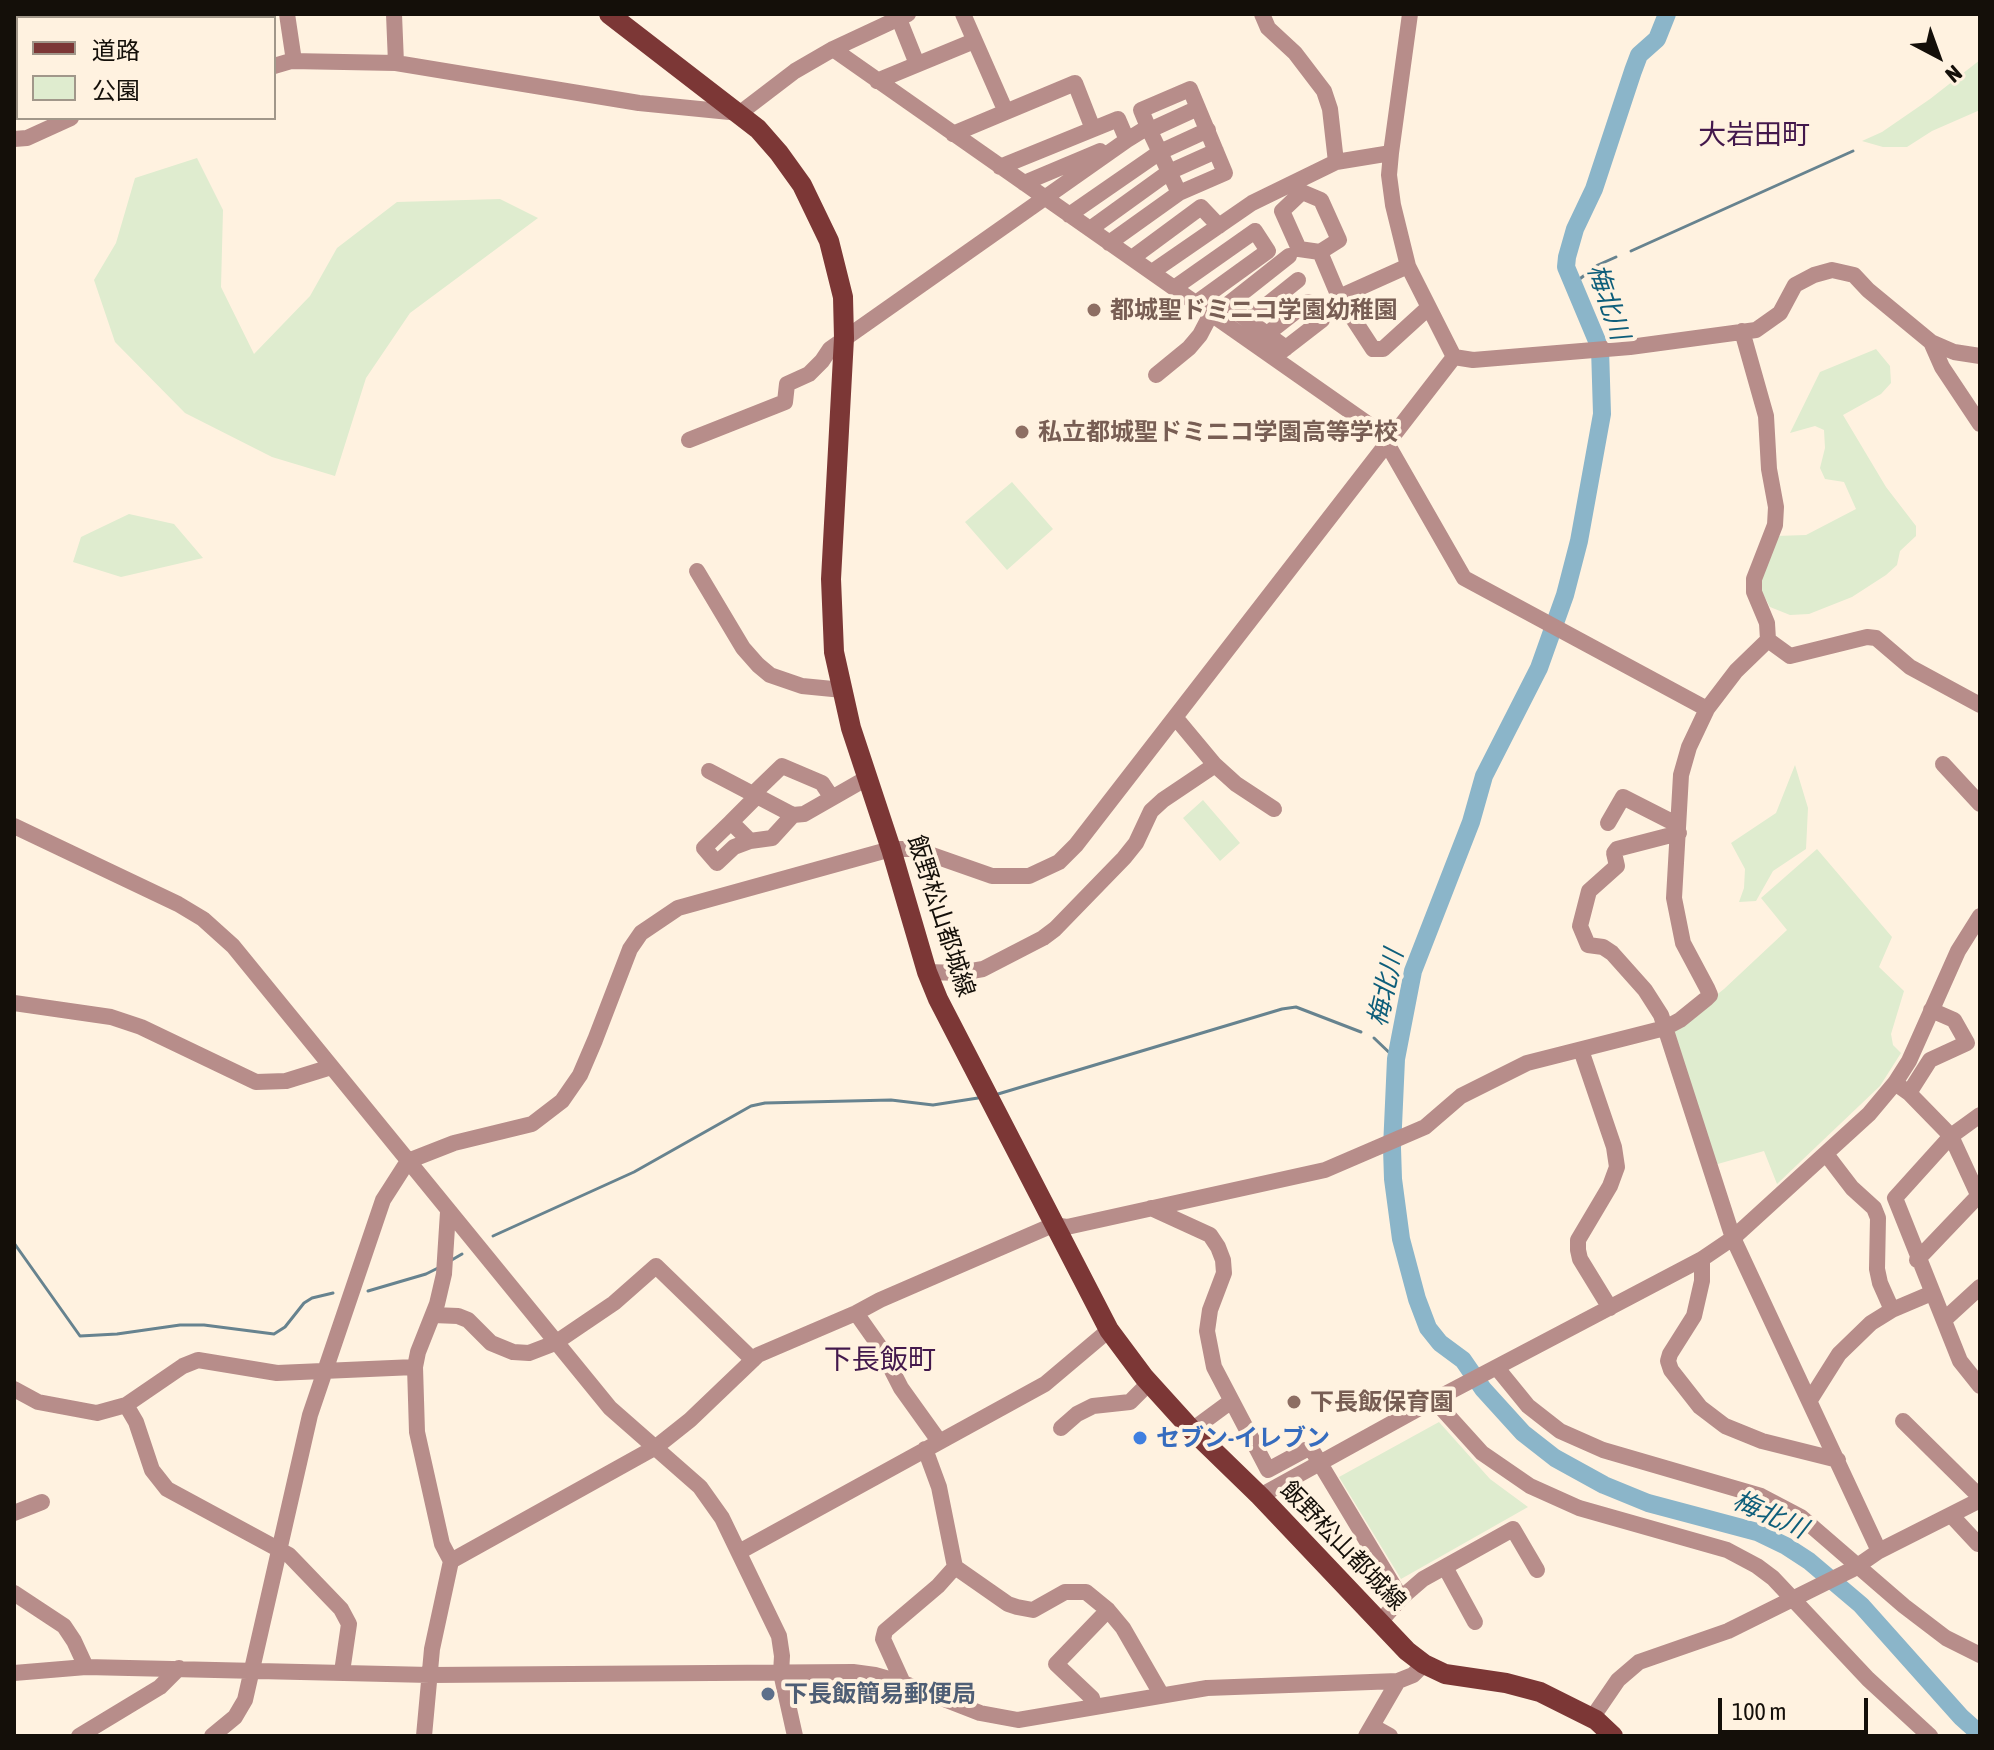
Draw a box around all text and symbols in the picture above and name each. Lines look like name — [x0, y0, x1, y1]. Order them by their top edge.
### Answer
legend — [16, 16, 276, 120]
north arrow — [1898, 16, 1978, 96]
text: 道路 — [92, 37, 140, 64]
text: N — [1940, 60, 1967, 88]
text: 公園 — [92, 77, 140, 104]
district label: 大岩田町 — [1698, 118, 1810, 152]
water label: 梅北川 — [1581, 260, 1635, 344]
place label: 都城聖ドミニコ学園幼稚園 — [1110, 296, 1398, 324]
marker: 都城聖ドミニコ学園幼稚園 — [1085, 301, 1103, 319]
place label: 私立都城聖ドミニコ学園高等学校 — [1038, 418, 1398, 446]
marker: 私立都城聖ドミニコ学園高等学校 — [1013, 423, 1031, 441]
street label: 飯野松山都城線 — [901, 832, 981, 1000]
water label: 梅北川 — [1362, 946, 1410, 1030]
district label: 下長飯町 — [824, 1343, 936, 1377]
place label: 下長飯保育園 — [1310, 1388, 1454, 1416]
marker: 下長飯保育園 — [1285, 1393, 1303, 1411]
place label: セブン-イレブン — [1156, 1424, 1330, 1452]
marker: セブン-イレブン — [1131, 1429, 1149, 1447]
street label: 飯野松山都城線 — [1274, 1476, 1412, 1616]
water label: 梅北川 — [1728, 1485, 1812, 1545]
place label: 下長飯簡易郵便局 — [784, 1680, 976, 1708]
scale bar — [1722, 1682, 1872, 1732]
marker: 下長飯簡易郵便局 — [759, 1685, 777, 1703]
text: 100 m — [1732, 1698, 1786, 1725]

